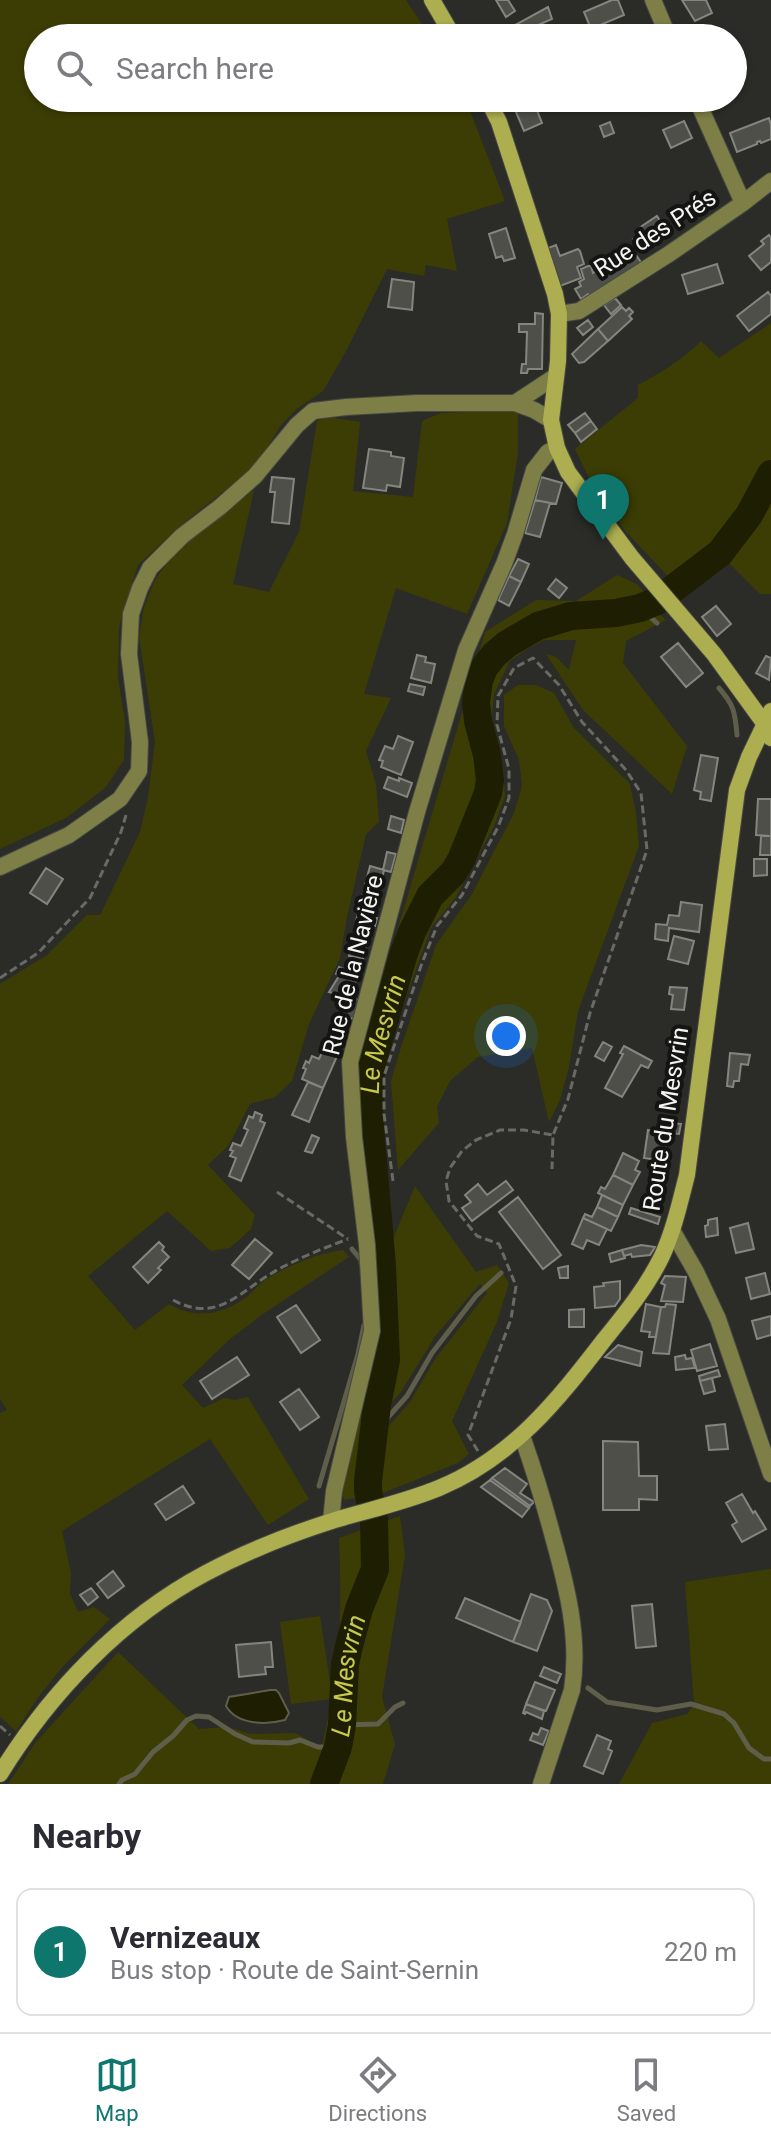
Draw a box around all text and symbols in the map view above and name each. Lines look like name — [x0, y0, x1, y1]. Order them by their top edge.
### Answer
search box — [24, 24, 747, 112]
icon: search — [52, 46, 96, 90]
text: Search here — [116, 51, 274, 86]
street label: Rue des Prés — [589, 183, 721, 283]
pin: 1 — [577, 474, 629, 540]
street label: Rue de la Navière — [317, 872, 389, 1058]
water label: Le Mesvrin — [355, 971, 412, 1094]
your location — [486, 1016, 526, 1056]
street label: Route du Mesvrin — [638, 1025, 694, 1213]
water label: Le Mesvrin — [325, 1611, 372, 1739]
text: Nearby — [32, 1816, 141, 1856]
text: Vernizeaux — [110, 1920, 260, 1955]
text: 1 — [53, 1937, 67, 1967]
text: 220 m — [664, 1937, 737, 1967]
text: Bus stop · Route de Saint-Sernin — [110, 1955, 479, 1985]
tab: Map — [95, 2053, 139, 2126]
tab: Directions — [328, 2053, 427, 2126]
tab: Saved — [617, 2053, 676, 2126]

